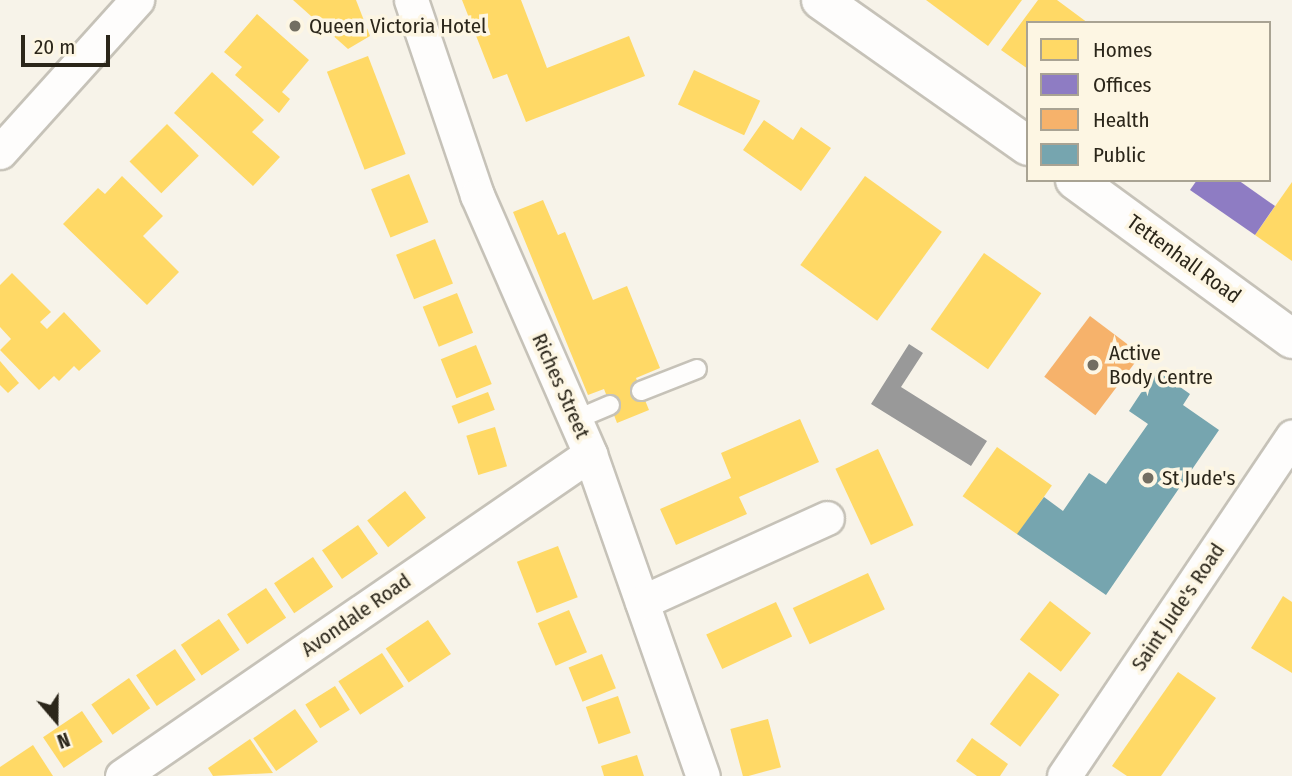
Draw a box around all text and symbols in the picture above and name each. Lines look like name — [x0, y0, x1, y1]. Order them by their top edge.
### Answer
place label: Queen Victoria Hotel — [309, 13, 487, 39]
marker: Queen Victoria Hotel — [287, 18, 303, 34]
scale bar — [24, 21, 114, 65]
legend — [1026, 21, 1271, 182]
text: 20 m — [34, 34, 75, 60]
text: Homes — [1093, 37, 1152, 63]
text: Offices — [1093, 72, 1152, 98]
text: Health — [1093, 107, 1149, 133]
text: Public — [1093, 142, 1145, 168]
street label: Tettenhall Road — [1122, 209, 1246, 309]
street label: Riches Street — [527, 329, 595, 443]
place label: Active Body Centre — [1109, 340, 1213, 390]
marker: Active Body Centre — [1083, 355, 1103, 375]
place label: St Jude's — [1162, 465, 1235, 491]
marker: St Jude's — [1140, 470, 1156, 486]
street label: Saint Jude's Road — [1126, 538, 1230, 676]
street label: Avondale Road — [296, 568, 416, 662]
north arrow — [21, 685, 91, 755]
text: N — [54, 727, 73, 753]

